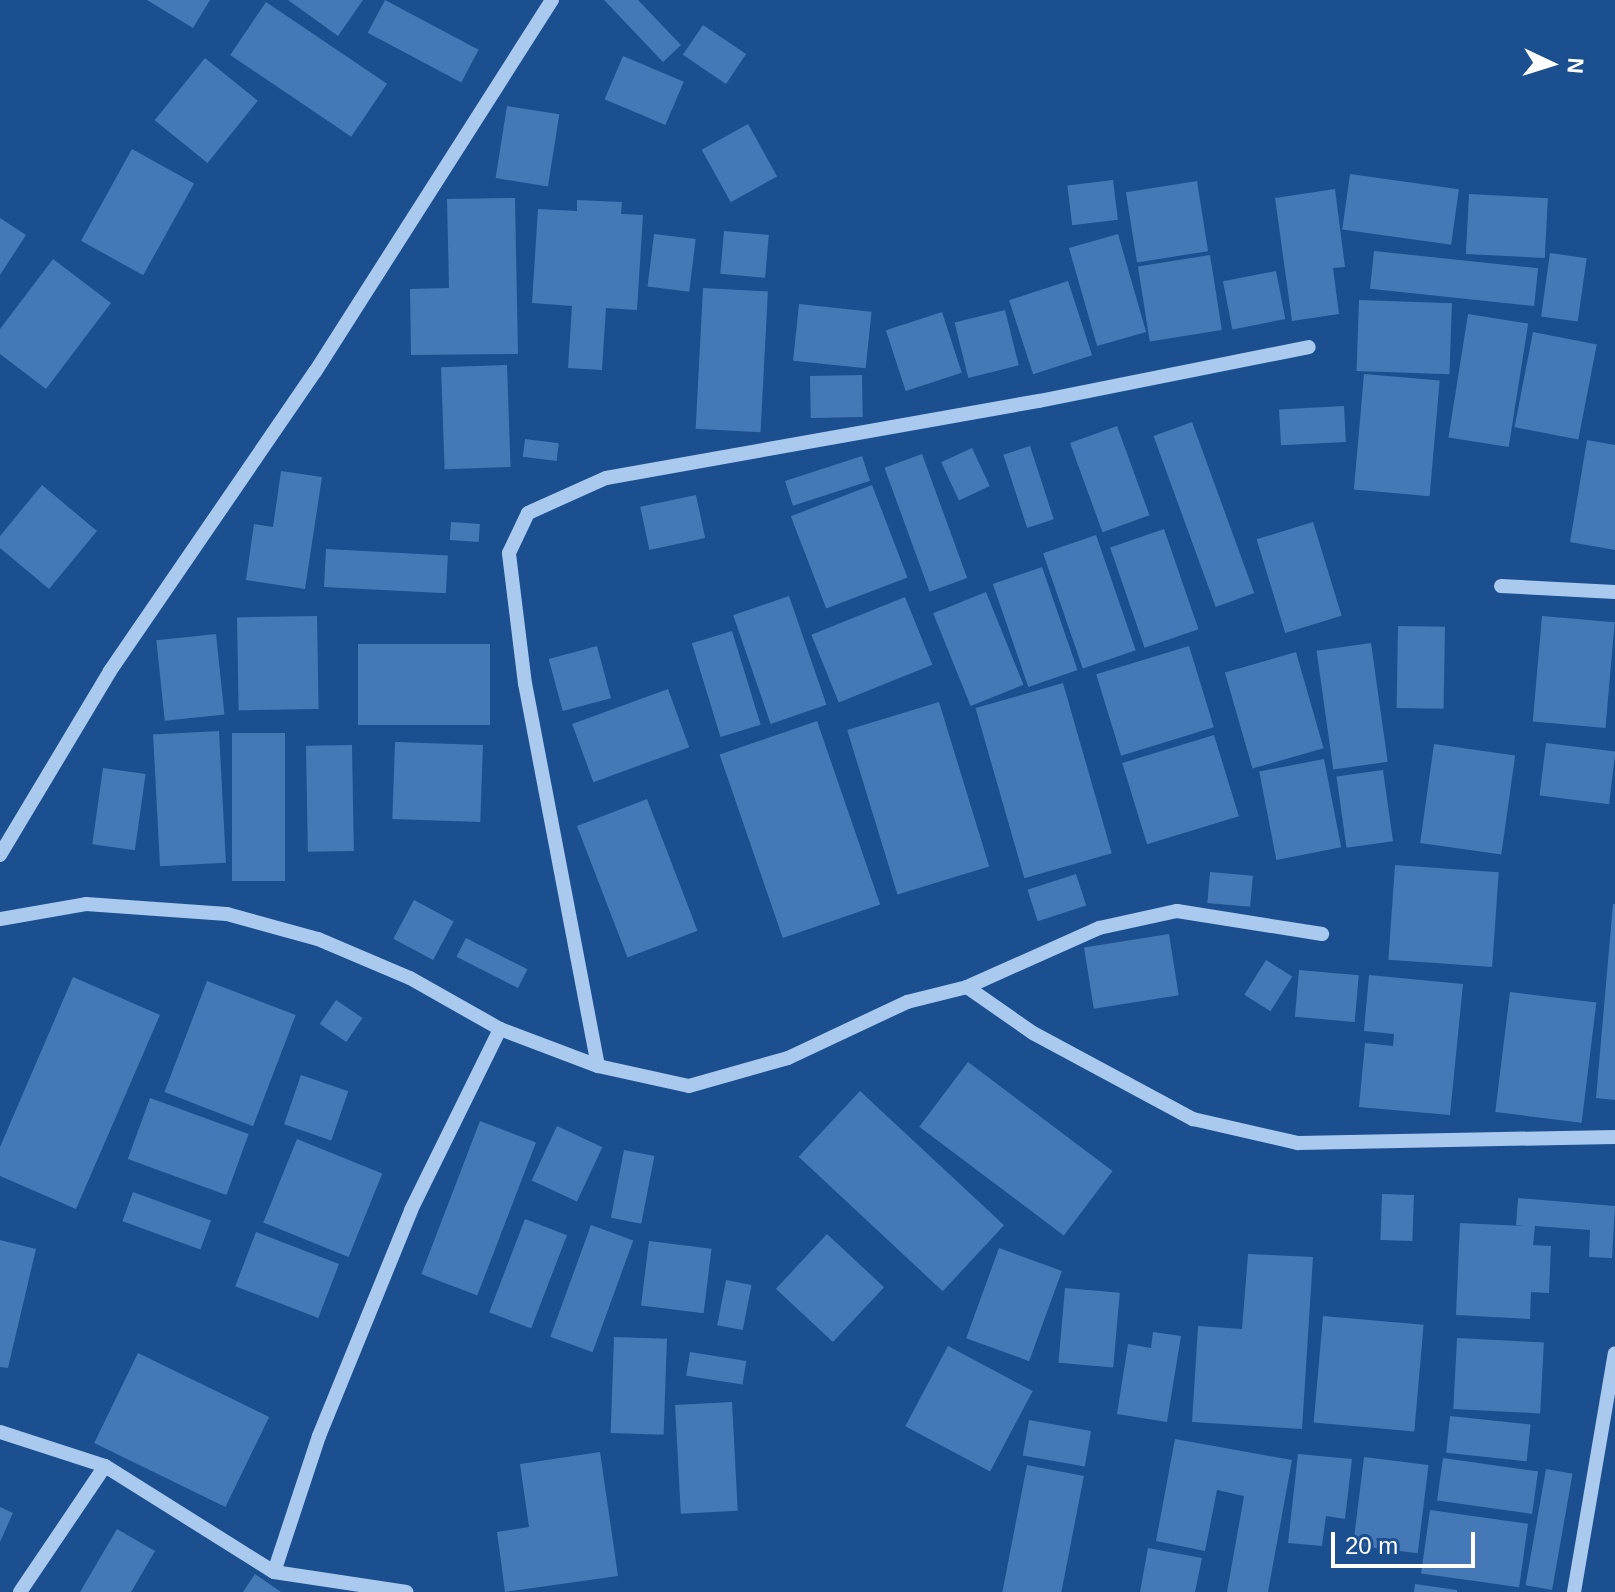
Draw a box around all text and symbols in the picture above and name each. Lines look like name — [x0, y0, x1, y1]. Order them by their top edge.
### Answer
north arrow — [1511, 24, 1591, 104]
text: N — [1562, 57, 1588, 74]
scale bar — [1335, 1516, 1479, 1566]
text: 20 m — [1345, 1532, 1398, 1559]

